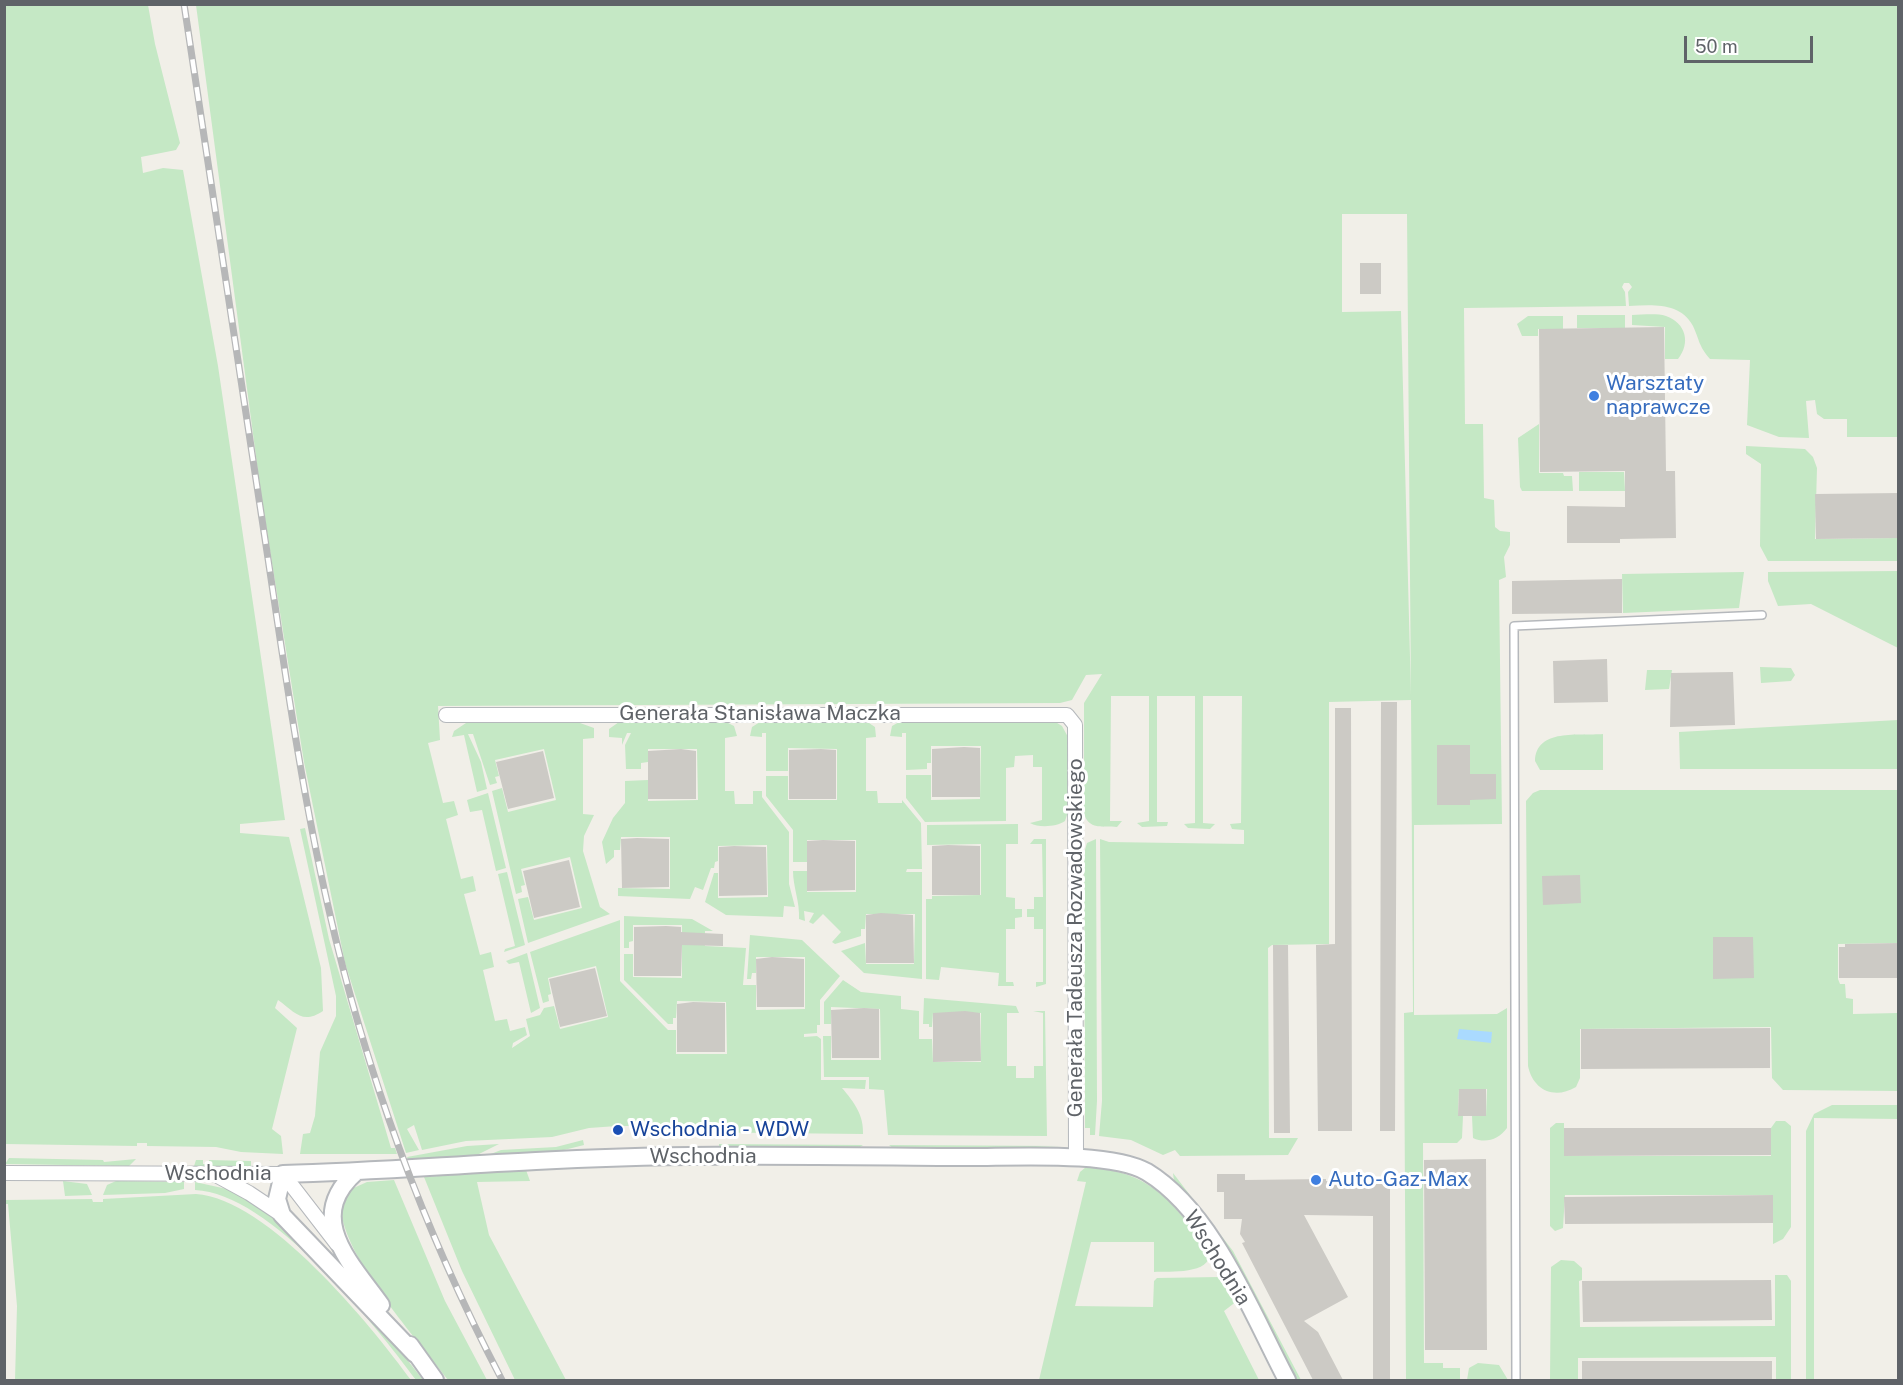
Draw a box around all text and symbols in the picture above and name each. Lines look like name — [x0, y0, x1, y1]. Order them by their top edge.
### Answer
scale bar — [1687, 24, 1816, 62]
text: 50 m — [1695, 36, 1738, 57]
place label: Warsztaty naprawcze — [1606, 371, 1711, 421]
marker: Warsztaty naprawcze — [1587, 389, 1601, 403]
street label: Generała Stanisława Maczka — [619, 701, 901, 727]
street label: Generała Tadeusza Rozwadowskiego — [1063, 758, 1089, 1118]
place label: Wschodnia - WDW — [630, 1117, 809, 1143]
marker: Wschodnia - WDW — [611, 1123, 625, 1137]
street label: Wschodnia — [650, 1144, 756, 1170]
street label: Wschodnia — [165, 1161, 271, 1187]
place label: Auto-Gaz-Max — [1328, 1167, 1469, 1193]
marker: Auto-Gaz-Max — [1309, 1173, 1323, 1187]
street label: Wschodnia — [1178, 1206, 1256, 1310]

